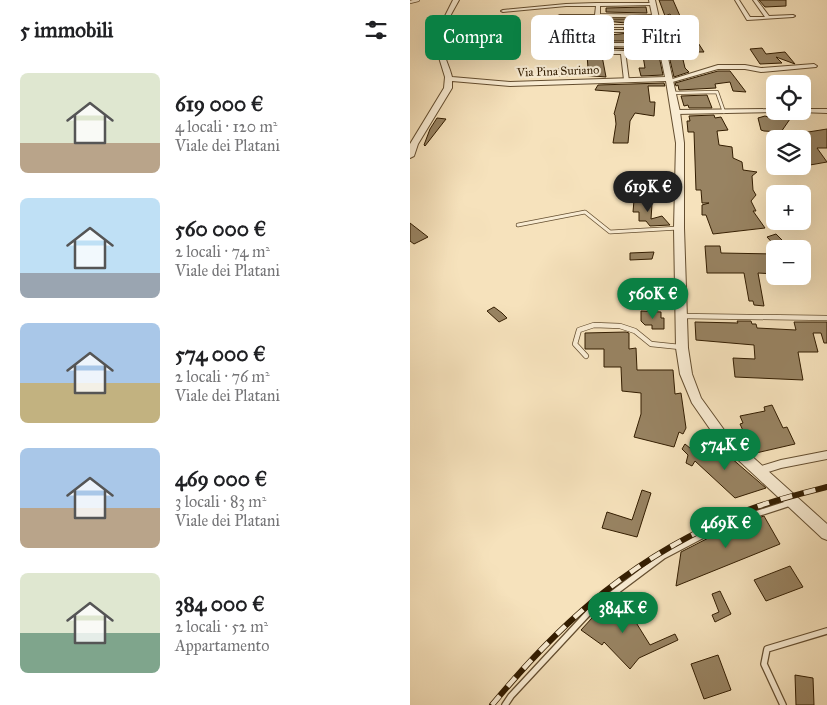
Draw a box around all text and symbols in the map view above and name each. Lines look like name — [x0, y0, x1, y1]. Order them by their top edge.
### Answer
chip: Compra — [425, 15, 521, 60]
chip: Affitta — [531, 15, 614, 60]
chip: Filtri — [624, 15, 699, 60]
icon: filters — [362, 16, 390, 44]
text: 5 immobili — [20, 17, 113, 43]
street label: Via Pina Suriano — [516, 63, 599, 79]
map controls — [766, 75, 811, 285]
button: locate — [766, 75, 811, 120]
text: 619 000 € — [175, 91, 264, 117]
icon: home — [60, 93, 120, 153]
text: 4 locali · 120 m² — [175, 117, 277, 136]
button: layers — [766, 130, 811, 175]
text: Viale dei Platani — [175, 136, 280, 155]
pin: 619K € — [607, 170, 689, 213]
text: 619K € — [624, 177, 672, 196]
button: + — [766, 185, 811, 230]
text: 560 000 € — [175, 216, 266, 242]
icon: home — [60, 218, 120, 278]
button: − — [766, 240, 811, 285]
text: 2 locali · 74 m² — [175, 242, 270, 261]
text: Viale dei Platani — [175, 261, 280, 280]
pin: 560K € — [612, 278, 694, 320]
text: 560K € — [628, 284, 678, 303]
text: 574 000 € — [175, 341, 266, 367]
icon: home — [60, 343, 120, 403]
text: 2 locali · 76 m² — [175, 367, 270, 386]
text: Viale dei Platani — [175, 386, 280, 405]
pin: 574K € — [684, 428, 766, 471]
text: 574K € — [700, 435, 750, 454]
text: 469 000 € — [175, 466, 267, 492]
icon: home — [60, 468, 120, 528]
text: 3 locali · 83 m² — [175, 492, 266, 511]
pin: 469K € — [685, 506, 767, 549]
text: Viale dei Platani — [175, 511, 280, 530]
text: 469K € — [701, 513, 751, 532]
text: 384 000 € — [175, 591, 265, 617]
pin: 384K € — [582, 592, 664, 634]
icon: home — [60, 593, 120, 653]
text: 384K € — [599, 598, 647, 617]
text: 2 locali · 52 m² — [175, 617, 268, 636]
text: Appartamento — [175, 636, 269, 655]

